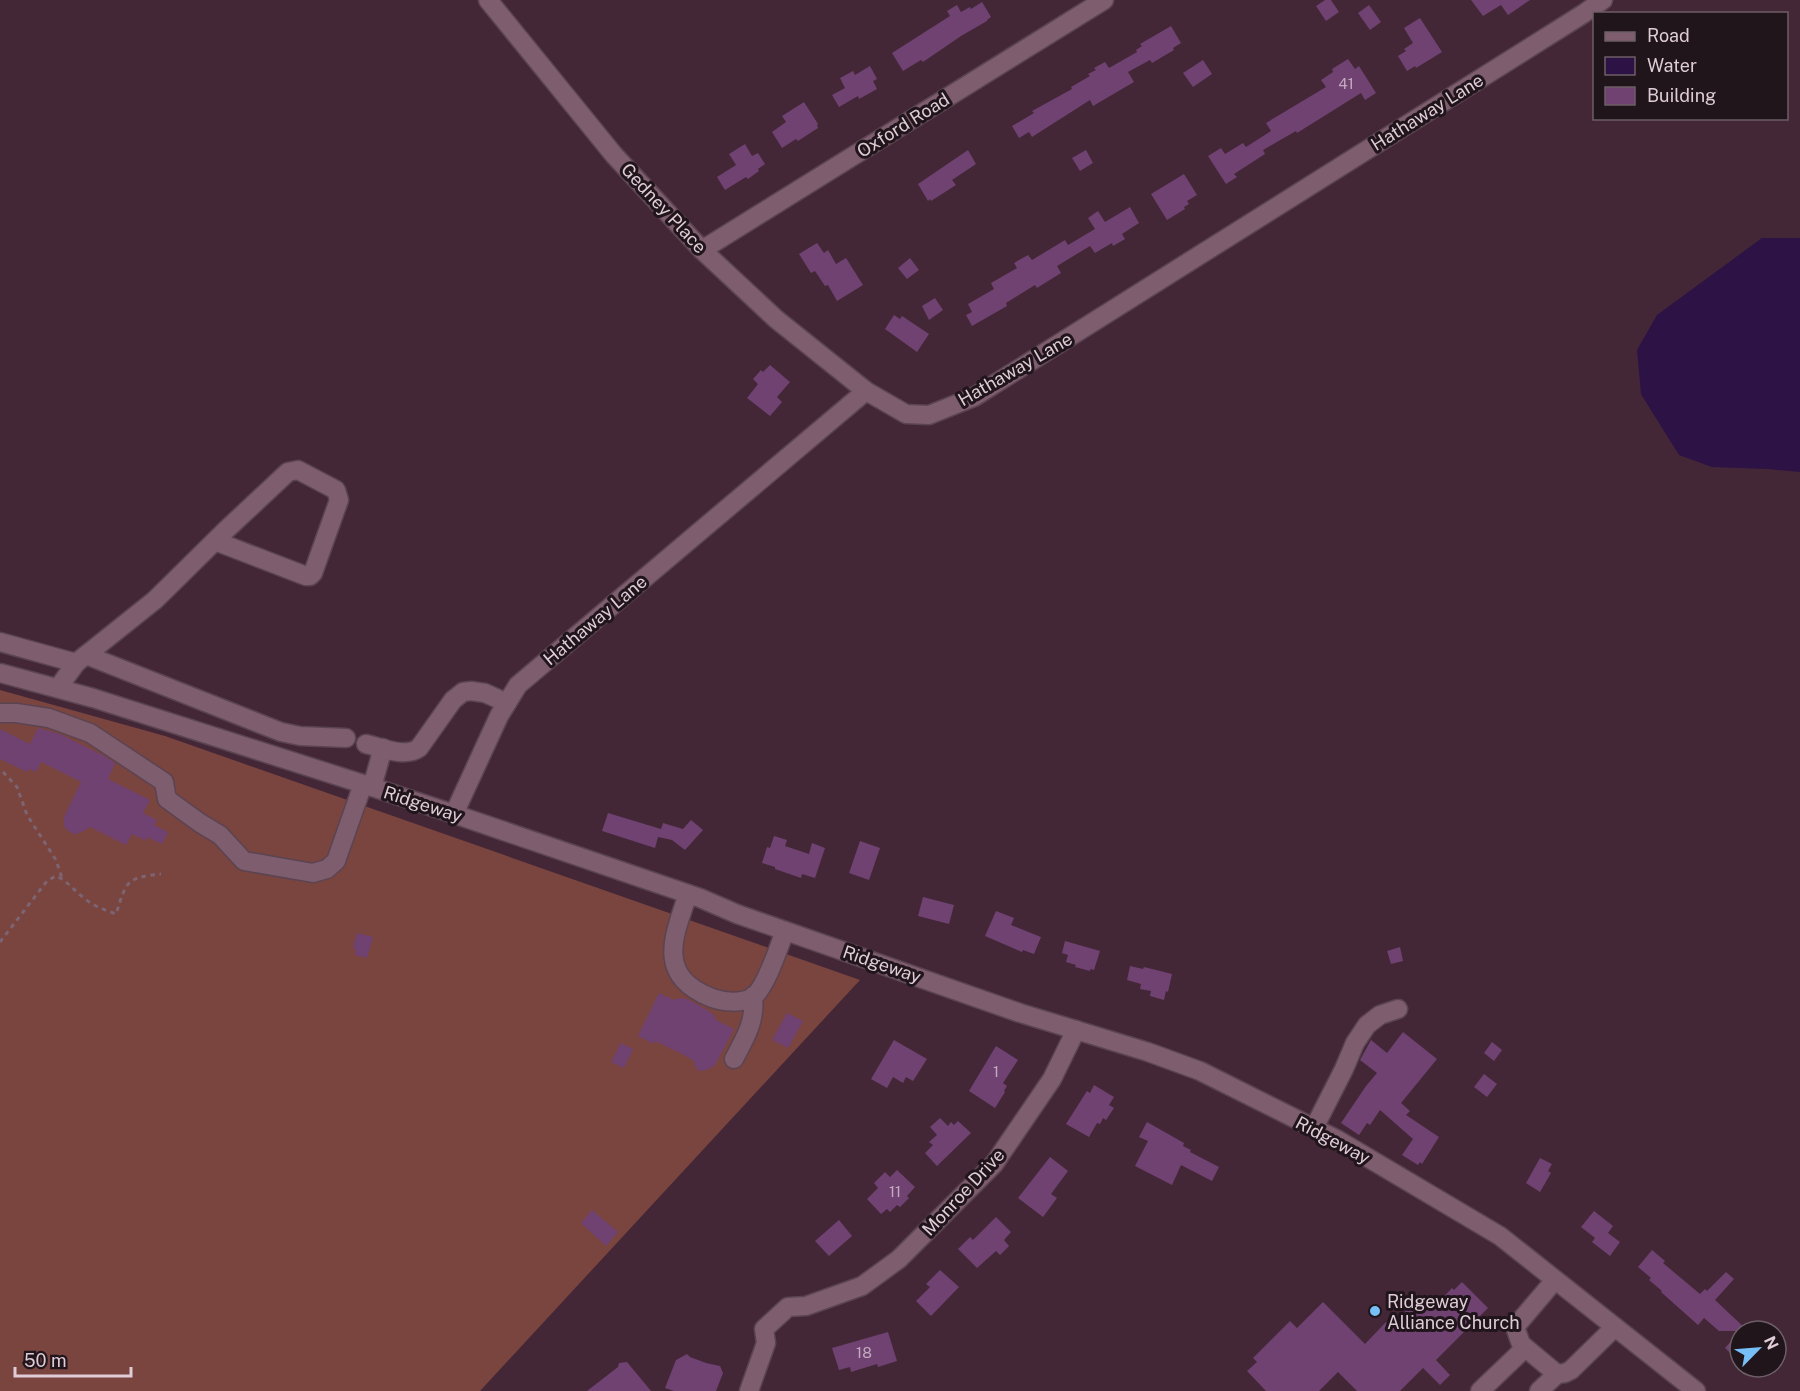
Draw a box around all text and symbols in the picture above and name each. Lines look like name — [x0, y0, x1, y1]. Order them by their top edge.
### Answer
legend — [1593, 12, 1788, 120]
text: Road — [1647, 25, 1690, 46]
text: Water — [1647, 55, 1697, 76]
street label: Hathaway Lane — [1367, 69, 1487, 155]
house number: 41 — [1338, 75, 1354, 92]
text: Building — [1647, 85, 1716, 106]
street label: Oxford Road — [853, 88, 953, 162]
street label: Gedney Place — [617, 159, 711, 257]
street label: Hathaway Lane — [954, 328, 1076, 410]
street label: Hathaway Lane — [539, 571, 651, 669]
street label: Ridgeway — [381, 781, 465, 827]
street label: Ridgeway — [840, 941, 924, 987]
house number: 1 — [993, 1063, 999, 1080]
street label: Ridgeway — [1292, 1112, 1374, 1169]
street label: Monroe Drive — [917, 1144, 1009, 1240]
house number: 11 — [889, 1183, 901, 1200]
place label: Ridgeway Alliance Church — [1387, 1291, 1520, 1333]
marker: Ridgeway Alliance Church — [1368, 1304, 1382, 1318]
north arrow — [1728, 1319, 1788, 1379]
text: N — [1760, 1333, 1782, 1353]
scale bar — [15, 1340, 130, 1378]
house number: 18 — [856, 1344, 872, 1361]
text: 50 m — [24, 1350, 67, 1371]

